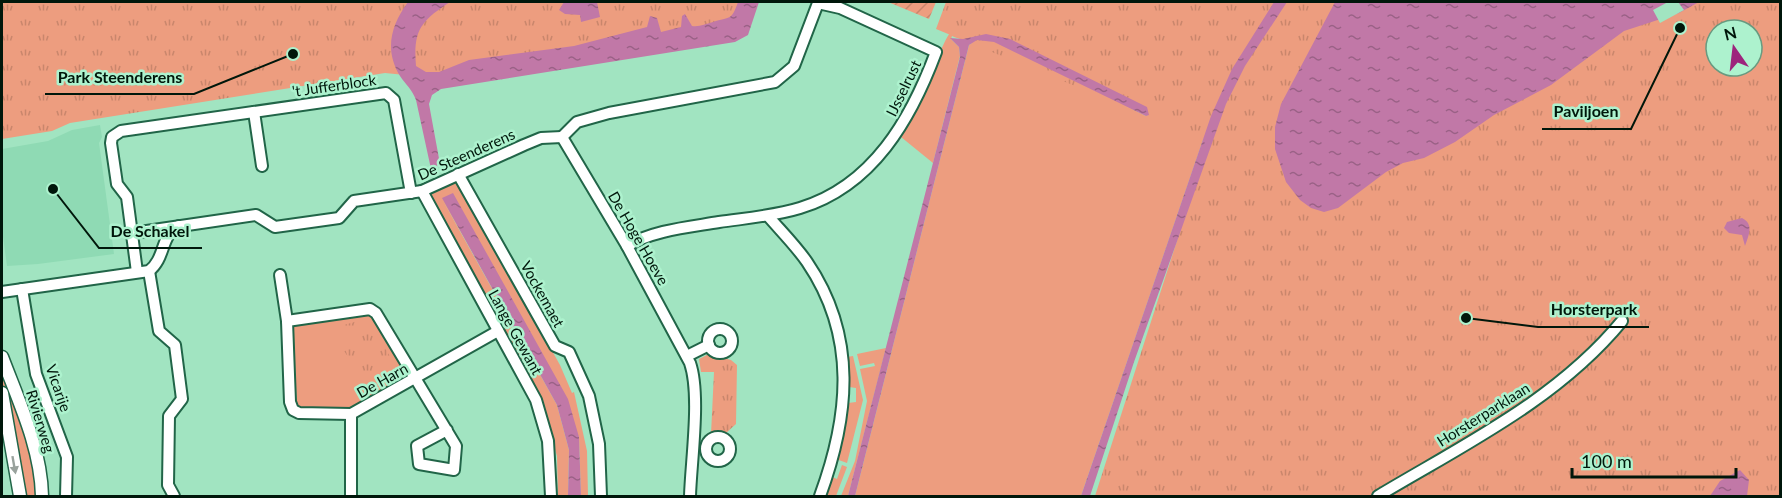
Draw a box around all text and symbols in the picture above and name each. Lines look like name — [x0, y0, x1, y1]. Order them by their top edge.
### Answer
north arrow — [1704, 18, 1764, 78]
text: N — [1722, 22, 1739, 44]
street label: IJsselrust — [882, 56, 925, 119]
callout: Park Steenderens — [45, 60, 194, 94]
text: Park Steenderens — [58, 67, 182, 86]
street label: 't Jufferblock — [291, 70, 378, 100]
callout: Paviljoen — [1542, 95, 1631, 129]
text: Paviljoen — [1554, 101, 1618, 120]
street label: De Steenderens — [415, 124, 517, 184]
street label: De Hoge Hoeve — [605, 188, 673, 288]
callout: De Schakel — [99, 214, 202, 248]
text: De Schakel — [111, 221, 189, 240]
street label: Vockemaet — [517, 258, 569, 331]
street label: Lange Gewant — [485, 286, 547, 378]
callout: Horsterpark — [1538, 293, 1649, 327]
text: Horsterpark — [1551, 299, 1638, 318]
street label: De Harn — [353, 359, 411, 401]
street label: Vicarije — [43, 362, 76, 414]
street label: Horsterparklaan — [1433, 378, 1533, 450]
street label: Rivierweg — [23, 387, 59, 455]
scale bar — [1572, 441, 1736, 479]
text: 100 m — [1581, 450, 1632, 472]
one-way arrow — [10, 456, 19, 475]

